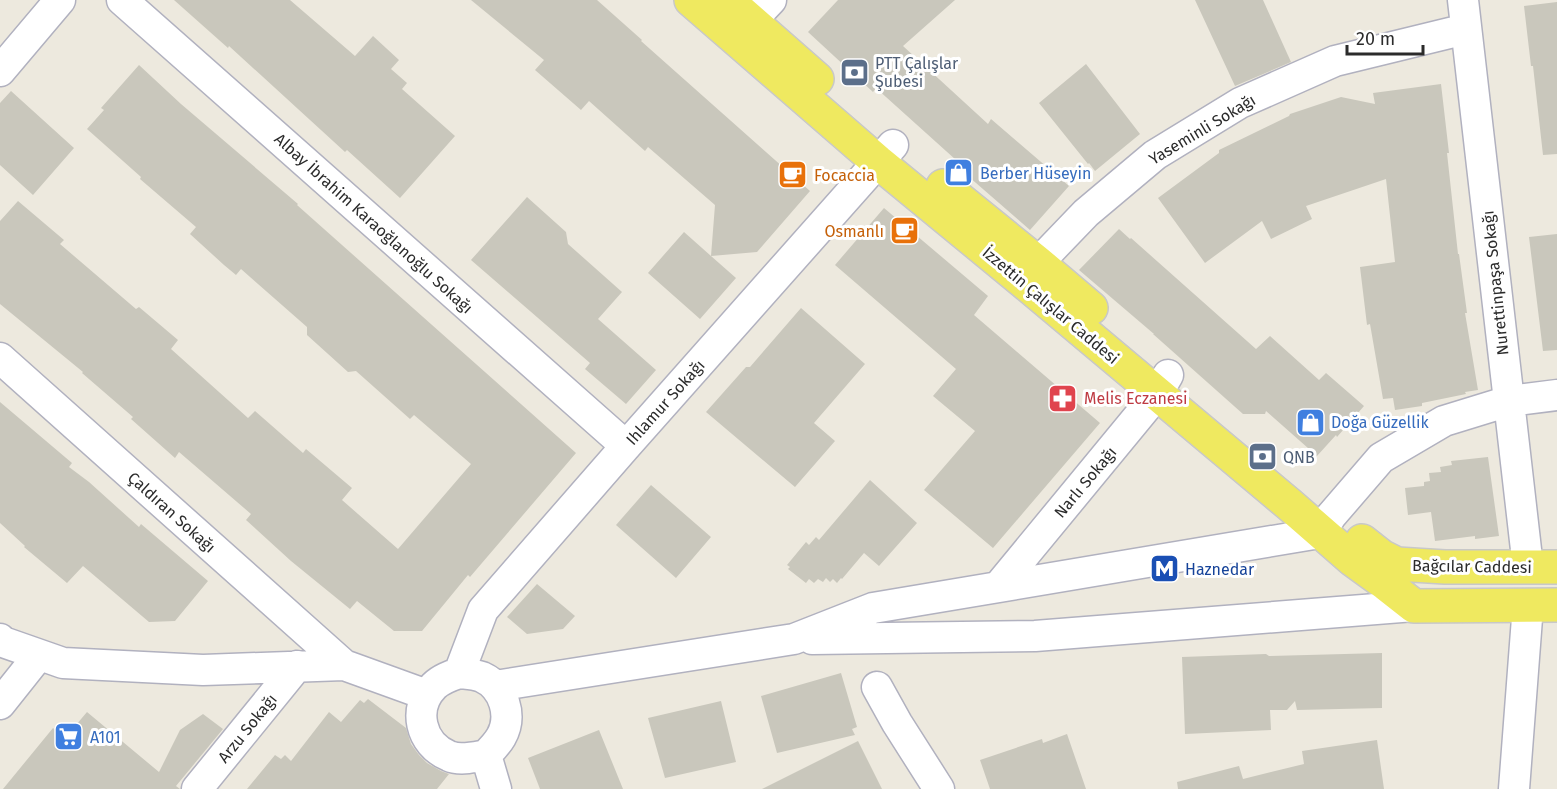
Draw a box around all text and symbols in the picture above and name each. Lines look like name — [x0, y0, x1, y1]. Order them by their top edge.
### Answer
scale bar — [1347, 18, 1424, 56]
text: 20 m — [1356, 28, 1395, 50]
place label: PTT Çalışlar Şubesi — [875, 54, 959, 92]
bank icon: PTT Çalışlar Şubesi — [838, 56, 870, 88]
street label: Yaseminli Sokağı — [1146, 90, 1259, 169]
street label: Albay İbrahim Karaoğlanoğlu Sokağı — [271, 129, 477, 317]
shop icon: Berber Hüseyin — [943, 157, 975, 189]
cafe icon: Focaccia — [777, 159, 809, 191]
place label: Berber Hüseyin — [980, 164, 1091, 183]
place label: Focaccia — [814, 166, 875, 185]
street label: Nurettinpaşa Sokağı — [1478, 209, 1514, 356]
cafe icon: Osmanlı — [889, 215, 921, 247]
place label: Osmanlı — [824, 222, 884, 241]
street label: İzzettin Çalışlar Caddesi — [978, 242, 1123, 369]
street label: Ihlamur Sokağı — [622, 356, 709, 449]
pharmacy icon: Melis Eczanesi — [1047, 382, 1079, 414]
place label: Melis Eczanesi — [1084, 389, 1188, 408]
shop icon: Doğa Güzellik — [1294, 406, 1326, 438]
place label: Doğa Güzellik — [1331, 413, 1430, 432]
bank icon: QNB — [1246, 441, 1278, 473]
street label: Narlı Sokağı — [1050, 443, 1121, 522]
place label: QNB — [1283, 448, 1315, 467]
street label: Çaldıran Sokağı — [123, 468, 219, 557]
metro station icon: Haznedar — [1148, 553, 1180, 585]
street label: Bağcılar Caddesi — [1412, 556, 1532, 577]
place label: Haznedar — [1185, 560, 1255, 579]
street label: Arzu Sokağı — [214, 690, 281, 767]
supermarket icon: A101 — [53, 721, 85, 753]
place label: A101 — [90, 728, 121, 747]

